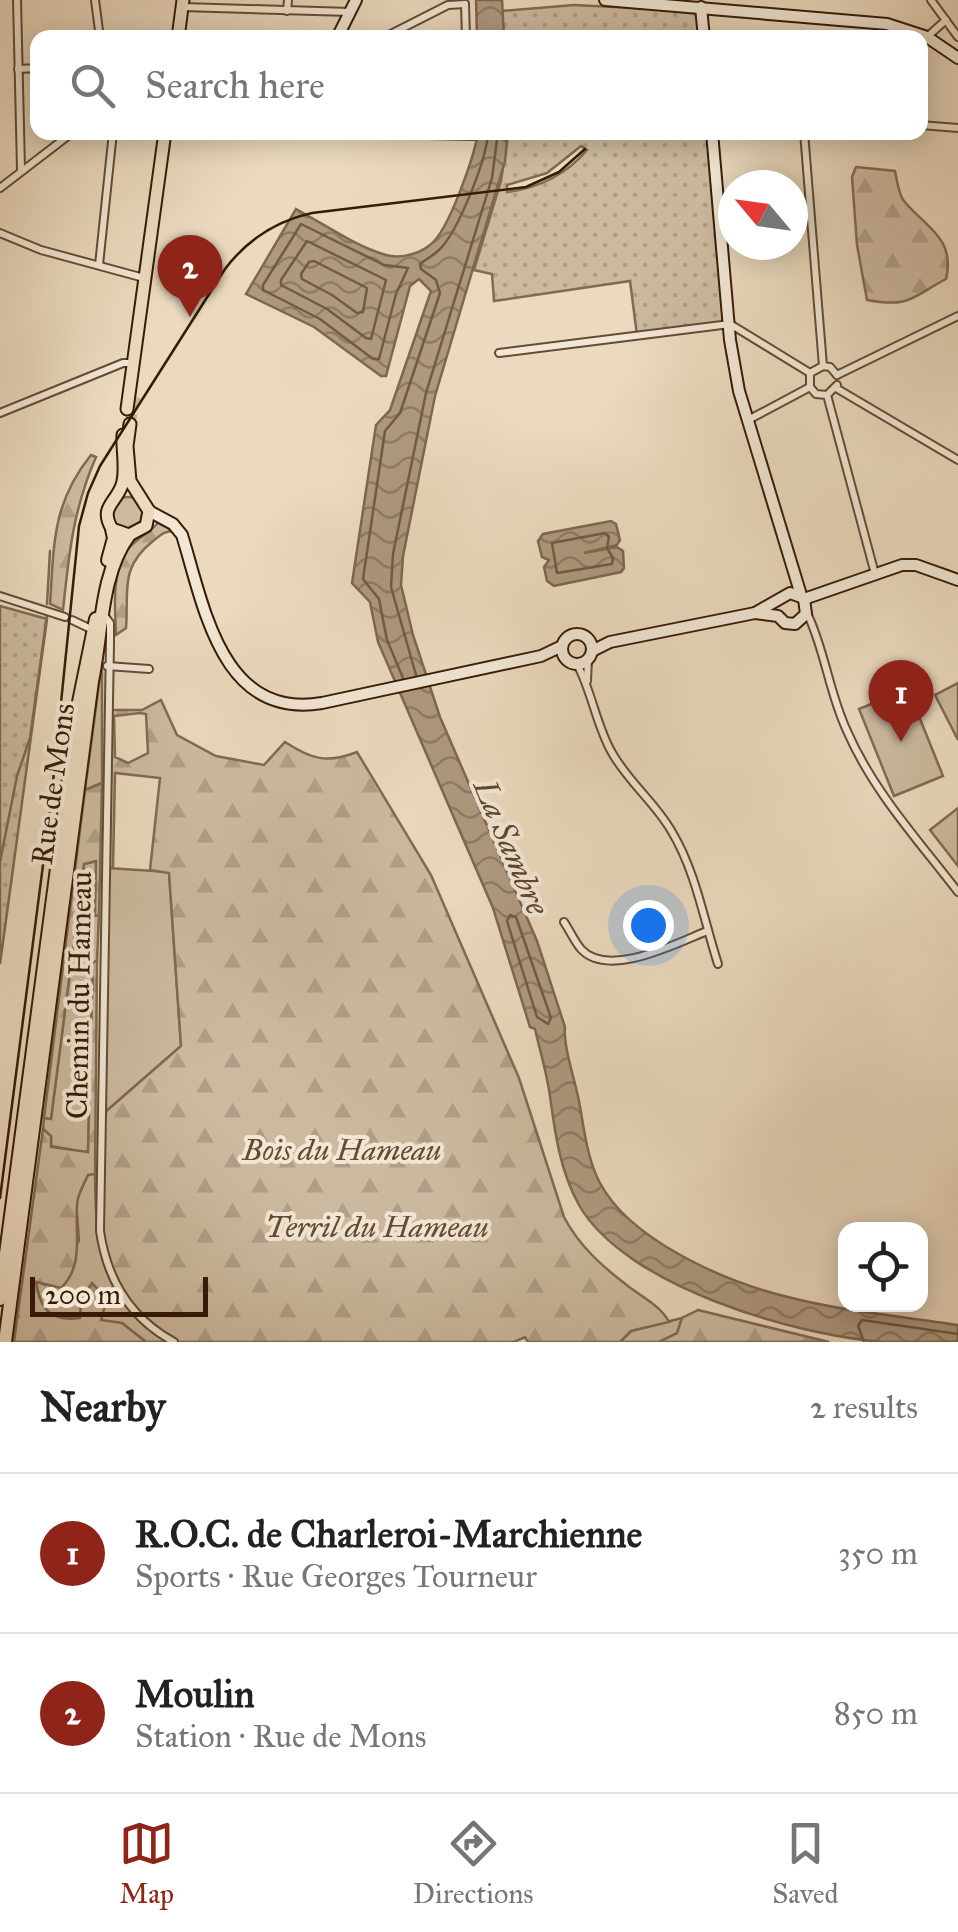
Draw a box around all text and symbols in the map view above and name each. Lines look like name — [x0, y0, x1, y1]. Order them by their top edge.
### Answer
search box — [30, 30, 928, 140]
icon: search — [65, 58, 120, 113]
text: Search here — [145, 62, 325, 108]
north arrow — [718, 170, 808, 260]
pin: 2 — [158, 234, 222, 317]
pin: 1 — [868, 660, 934, 742]
street label: Rue de Mons — [24, 701, 82, 867]
water label: La Sambre — [464, 772, 557, 922]
street label: Chemin du Hameau — [59, 871, 99, 1119]
your location — [623, 900, 674, 951]
park label: Bois du Hameau — [240, 1132, 442, 1168]
park label: Terril du Hameau — [265, 1209, 489, 1245]
map controls — [838, 1222, 928, 1312]
button: locate — [838, 1222, 928, 1312]
scale bar — [30, 1272, 208, 1316]
text: 200 m — [45, 1277, 121, 1312]
text: Nearby — [40, 1381, 165, 1433]
text: 2 results — [810, 1388, 918, 1427]
text: R.O.C. de Charleroi-Marchienne — [135, 1511, 642, 1557]
text: 1 — [66, 1534, 79, 1573]
text: 350 m — [838, 1534, 918, 1573]
text: Sports · Rue Georges Tourneur — [135, 1557, 537, 1596]
text: Moulin — [135, 1671, 255, 1717]
text: 2 — [65, 1694, 80, 1733]
text: 850 m — [834, 1694, 918, 1733]
text: Station · Rue de Mons — [135, 1717, 426, 1756]
tab: Map — [119, 1816, 174, 1911]
tab: Directions — [413, 1816, 534, 1911]
tab: Saved — [772, 1816, 839, 1911]

